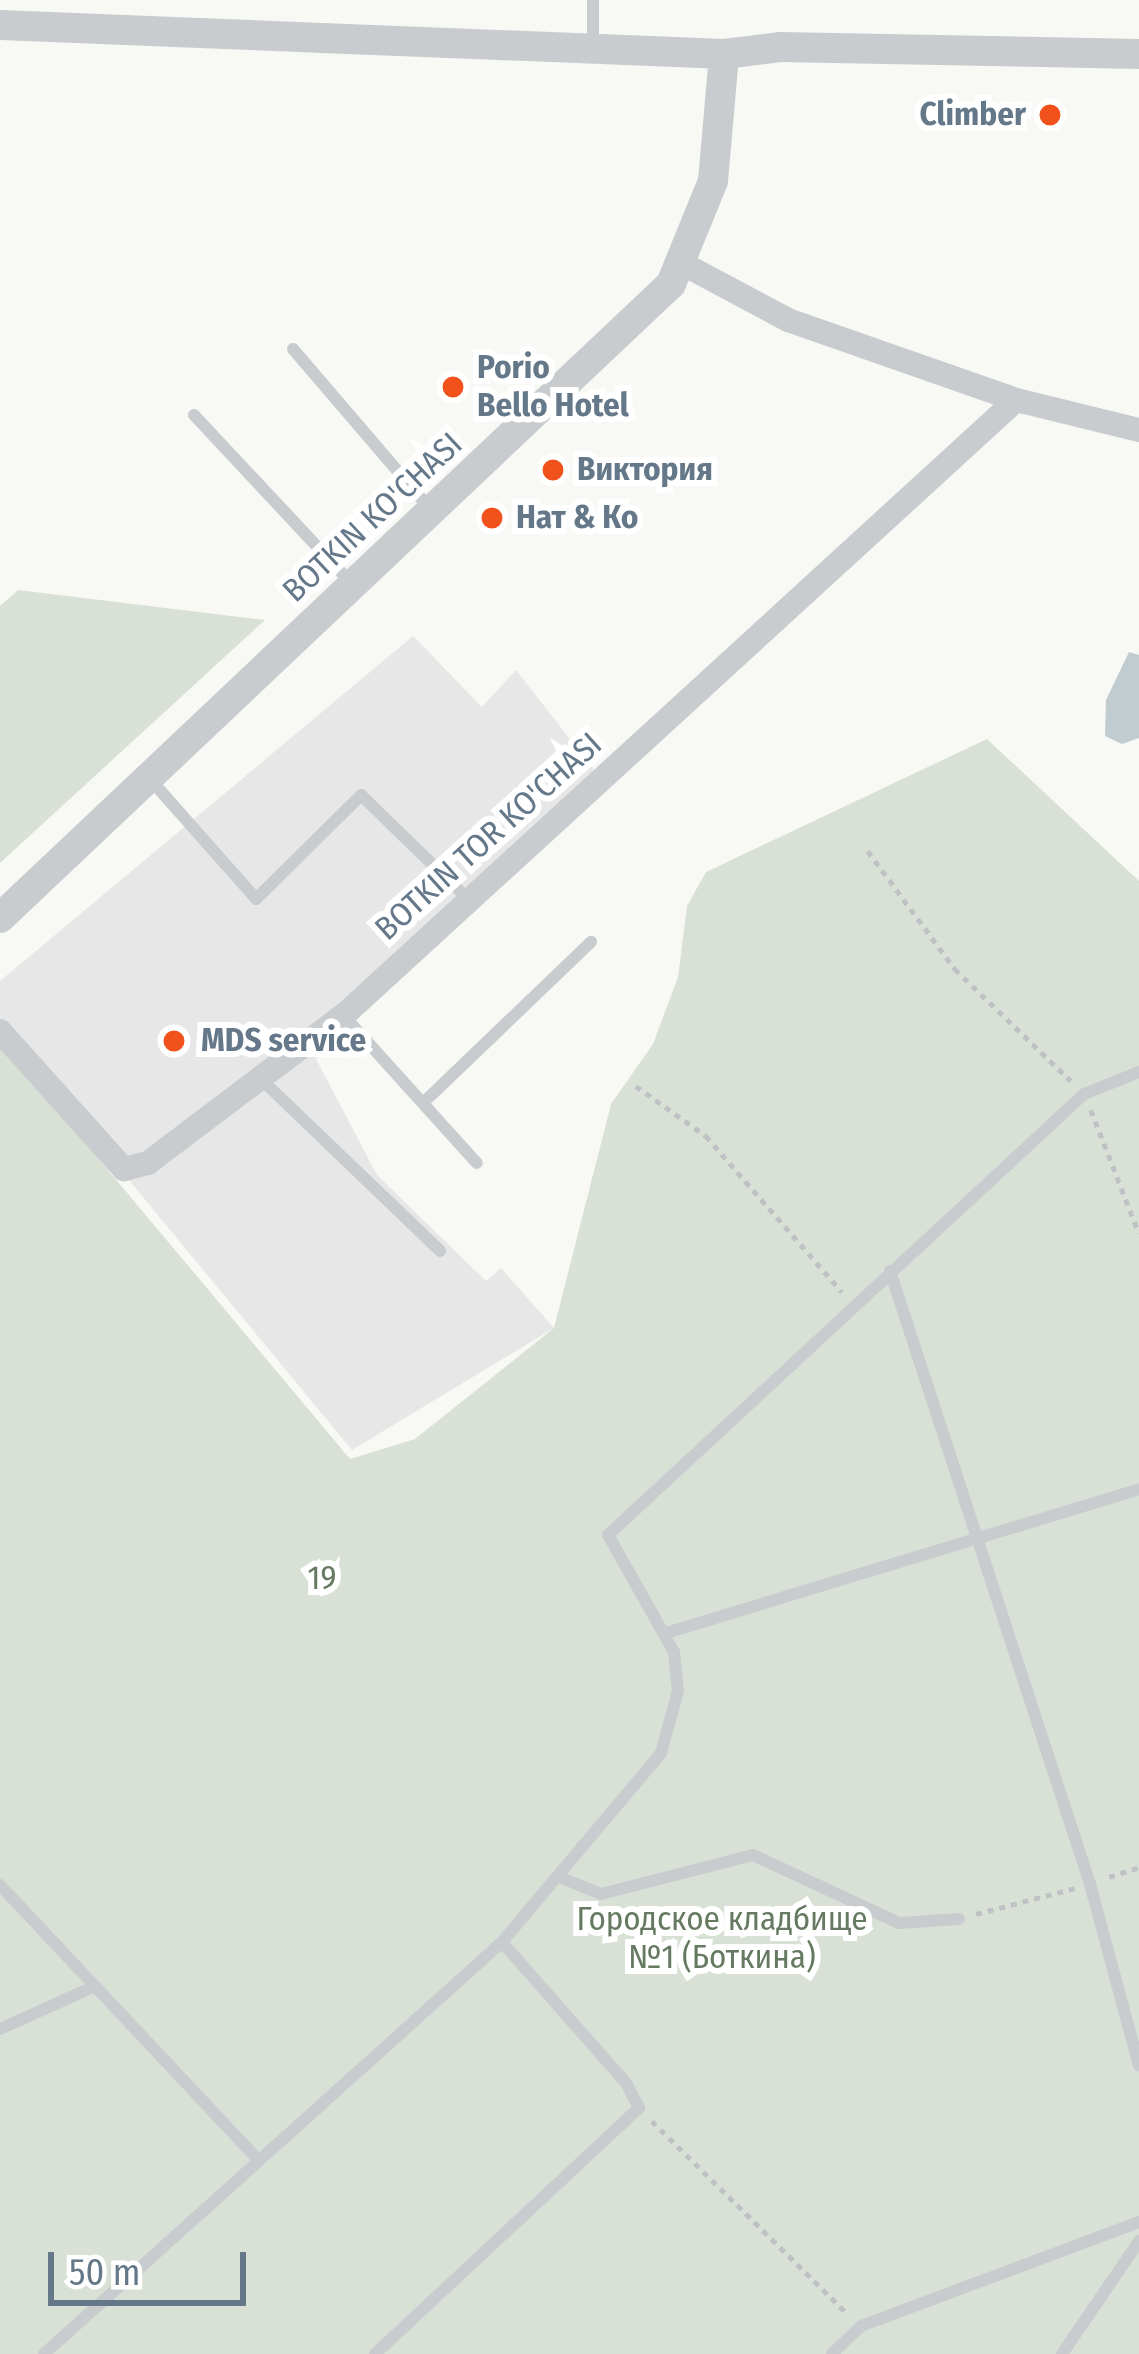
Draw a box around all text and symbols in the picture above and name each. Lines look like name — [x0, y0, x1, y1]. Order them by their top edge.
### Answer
place label: Climber — [920, 95, 1026, 135]
marker: Climber — [1037, 102, 1063, 128]
place label: Porio Bello Hotel — [477, 348, 629, 426]
marker: Porio Bello Hotel — [440, 374, 466, 400]
street label: BOTKIN KO'CHASI — [275, 425, 471, 611]
place label: Виктория — [577, 450, 713, 490]
marker: Виктория — [540, 457, 566, 483]
place label: Нат & Ко — [516, 498, 638, 538]
marker: Нат & Ко — [479, 505, 505, 531]
street label: BOTKIN TOR KO'CHASI — [368, 725, 610, 949]
place label: MDS service — [201, 1021, 366, 1061]
marker: MDS service — [158, 1025, 190, 1057]
park label: 19 — [308, 1559, 336, 1599]
park label: Городское кладбище №1 (Боткина) — [577, 1900, 867, 1978]
scale bar — [54, 2228, 252, 2302]
text: 50 m — [69, 2251, 140, 2295]

